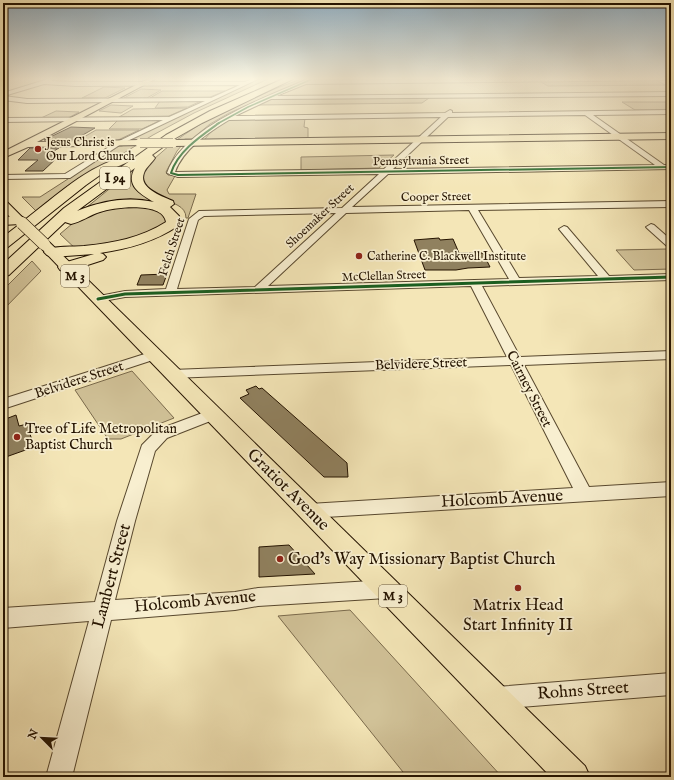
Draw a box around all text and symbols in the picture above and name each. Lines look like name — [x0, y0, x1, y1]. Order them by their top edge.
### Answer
place label: Jesus Christ is Our Lord Church — [44, 135, 135, 164]
marker: Jesus Christ is Our Lord Church — [33, 144, 43, 154]
street label: Pennsylvania Street — [373, 153, 469, 169]
road number: I 94 — [100, 167, 130, 189]
street label: Shoemaker Street — [283, 181, 357, 251]
street label: Cooper Street — [401, 189, 471, 206]
street label: Felch Street — [156, 216, 188, 278]
place label: Catherine C. Blackwell Institute — [367, 249, 527, 264]
marker: Catherine C. Blackwell Institute — [354, 251, 364, 261]
road number: M 3 — [61, 265, 89, 287]
street label: McClellan Street — [342, 267, 426, 285]
street label: Cairney Street — [502, 348, 556, 430]
street label: Belvidere Street — [374, 353, 468, 375]
street label: Belvidere Street — [32, 357, 126, 403]
place label: Tree of Life Metropolitan Baptist Church — [25, 420, 177, 454]
marker: Tree of Life Metropolitan Baptist Church — [12, 432, 22, 442]
street label: Gratiot Avenue — [242, 444, 334, 536]
street label: Holcomb Avenue — [440, 485, 564, 513]
street label: Lambert Street — [88, 521, 136, 631]
place label: God's Way Missionary Baptist Church — [288, 549, 555, 570]
marker: God's Way Missionary Baptist Church — [275, 554, 285, 564]
marker: Matrix Head Start Infinity II — [513, 583, 523, 593]
road number: M 3 — [379, 585, 407, 607]
street label: Holcomb Avenue — [133, 586, 257, 618]
place label: Matrix Head Start Infinity II — [463, 595, 573, 636]
street label: Rohns Street — [536, 677, 630, 705]
north arrow — [22, 718, 62, 758]
text: N — [25, 727, 42, 742]

